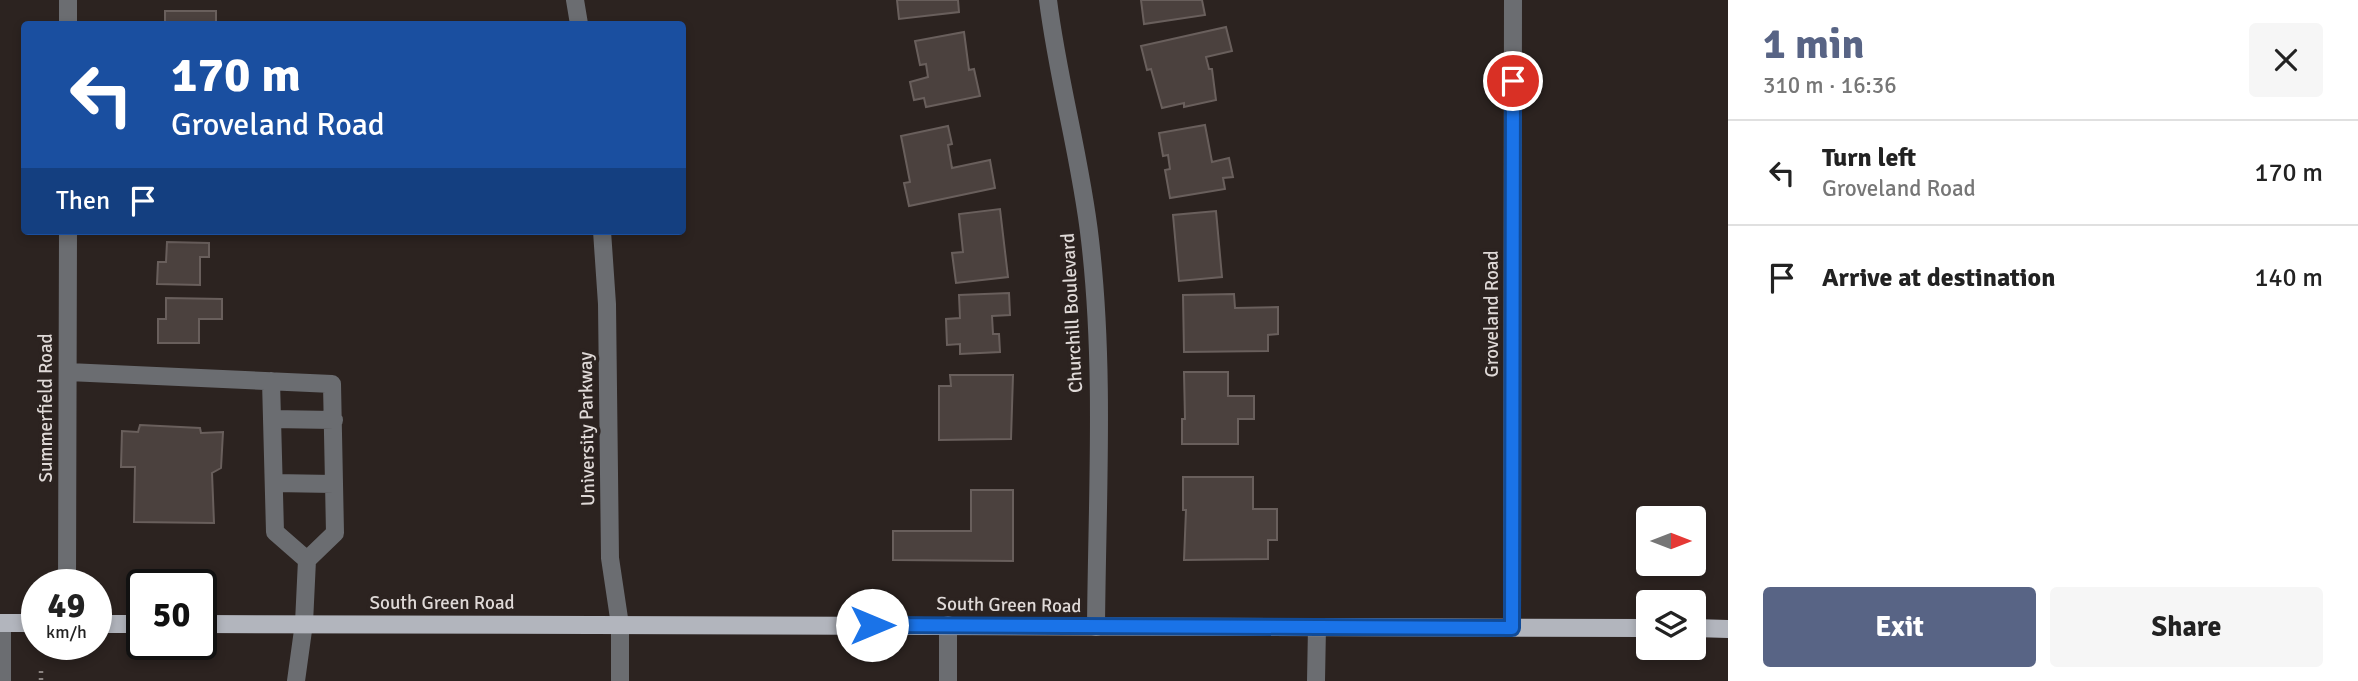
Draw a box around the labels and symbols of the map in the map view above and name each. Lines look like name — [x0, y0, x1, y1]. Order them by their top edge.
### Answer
pin — [1483, 51, 1543, 111]
street label: Churchill Boulevard — [1056, 232, 1088, 394]
street label: Groveland Road — [1480, 251, 1504, 377]
street label: Summerfield Road — [34, 333, 58, 483]
street label: University Parkway — [574, 351, 600, 506]
north arrow — [1636, 506, 1706, 576]
speed limit sign: 50 — [126, 569, 217, 660]
position arrow — [835, 588, 909, 662]
street label: South Green Road — [369, 591, 515, 615]
street label: South Green Road — [936, 592, 1082, 618]

